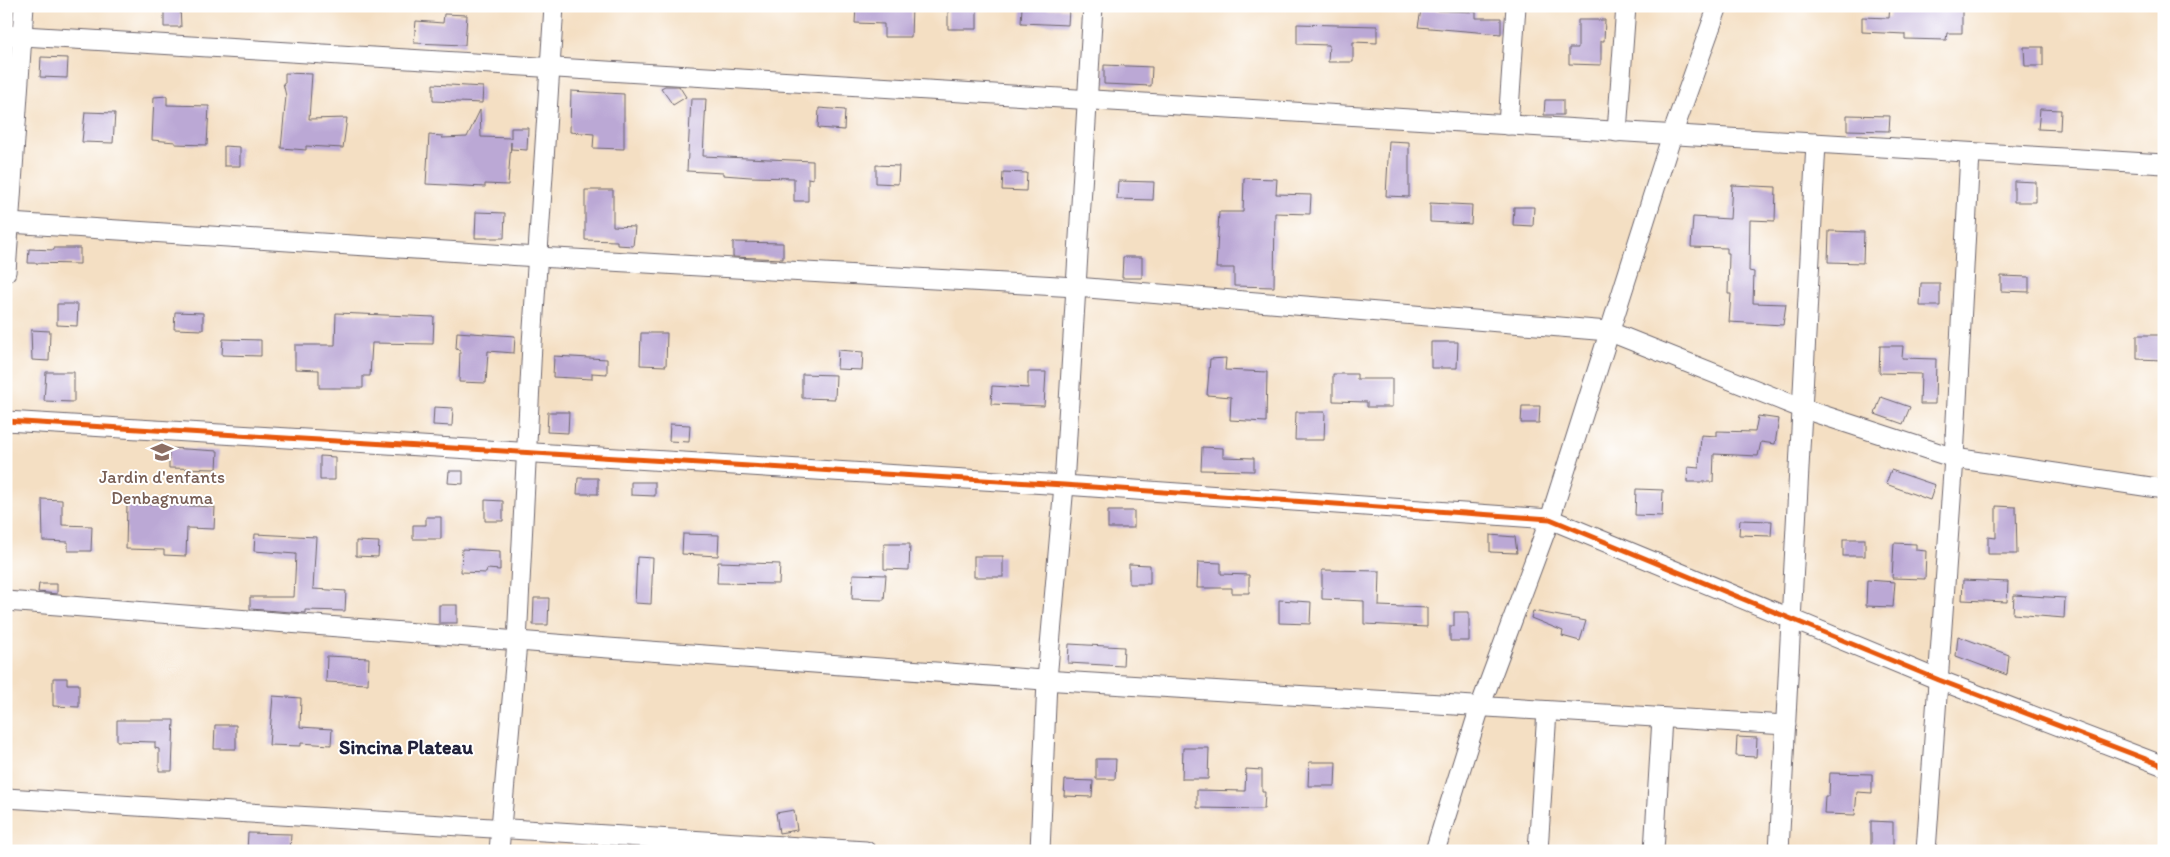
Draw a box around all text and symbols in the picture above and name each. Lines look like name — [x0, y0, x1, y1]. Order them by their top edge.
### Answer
school or university icon: Jardin d'enfants Denbagnuma — [149, 439, 175, 465]
place label: Jardin d'enfants Denbagnuma — [99, 466, 225, 509]
district label: Sincina Plateau — [339, 735, 473, 759]

